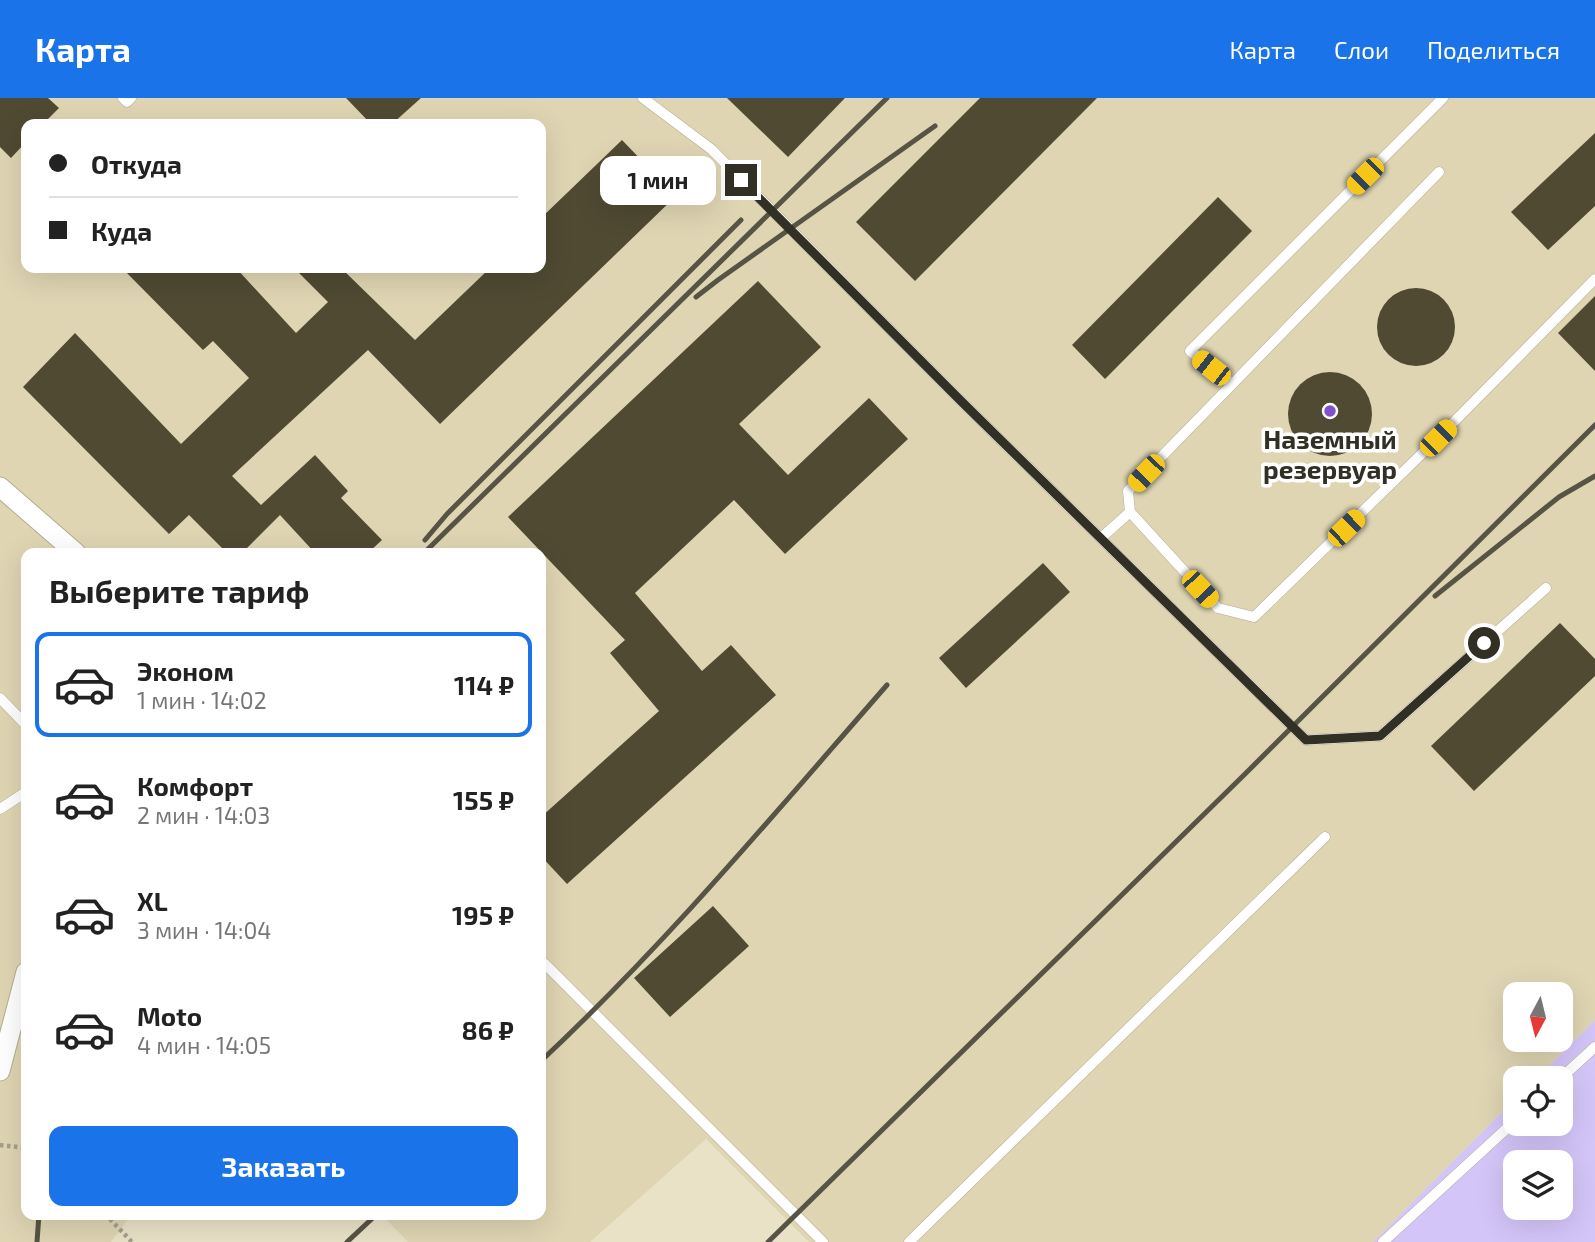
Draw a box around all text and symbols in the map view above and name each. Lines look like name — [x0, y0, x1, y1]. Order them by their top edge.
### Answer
text: Карта — [35, 29, 131, 69]
text: Карта — [1229, 35, 1296, 64]
text: Слои — [1334, 35, 1389, 64]
text: Поделиться — [1427, 35, 1560, 64]
text: Откуда — [91, 148, 182, 179]
car — [1343, 154, 1388, 198]
callout: 1 мин — [601, 155, 716, 204]
route end — [725, 164, 757, 196]
text: 1 мин — [628, 166, 688, 194]
text: Куда — [91, 215, 152, 246]
car — [1188, 347, 1235, 389]
marker: Наземный резервуар — [1322, 403, 1338, 419]
car — [1416, 416, 1461, 460]
place label: Наземный резервуар — [1263, 423, 1397, 484]
car — [1124, 451, 1169, 495]
car — [1324, 506, 1369, 550]
car — [1178, 566, 1223, 612]
text: Выберите тариф — [49, 571, 309, 609]
route start — [1468, 627, 1500, 659]
icon: car — [53, 653, 116, 716]
text: Эконом — [137, 655, 234, 686]
text: 114 ₽ — [454, 669, 514, 700]
text: 1 мин · 14:02 — [137, 686, 267, 714]
icon: car — [53, 768, 116, 831]
text: Комфорт — [137, 770, 253, 801]
text: 155 ₽ — [453, 784, 514, 815]
text: 2 мин · 14:03 — [137, 801, 270, 829]
icon: car — [53, 883, 116, 946]
text: XL — [137, 885, 168, 916]
text: 195 ₽ — [452, 899, 514, 930]
text: 3 мин · 14:04 — [137, 916, 271, 944]
north arrow — [1503, 982, 1573, 1052]
map controls — [1503, 982, 1573, 1220]
icon: car — [53, 998, 116, 1061]
text: Moto — [137, 1000, 202, 1031]
text: 86 ₽ — [461, 1014, 514, 1045]
text: 4 мин · 14:05 — [137, 1031, 271, 1059]
button: locate — [1503, 1066, 1573, 1136]
button: Заказать — [49, 1126, 518, 1206]
button: layers — [1503, 1150, 1573, 1220]

